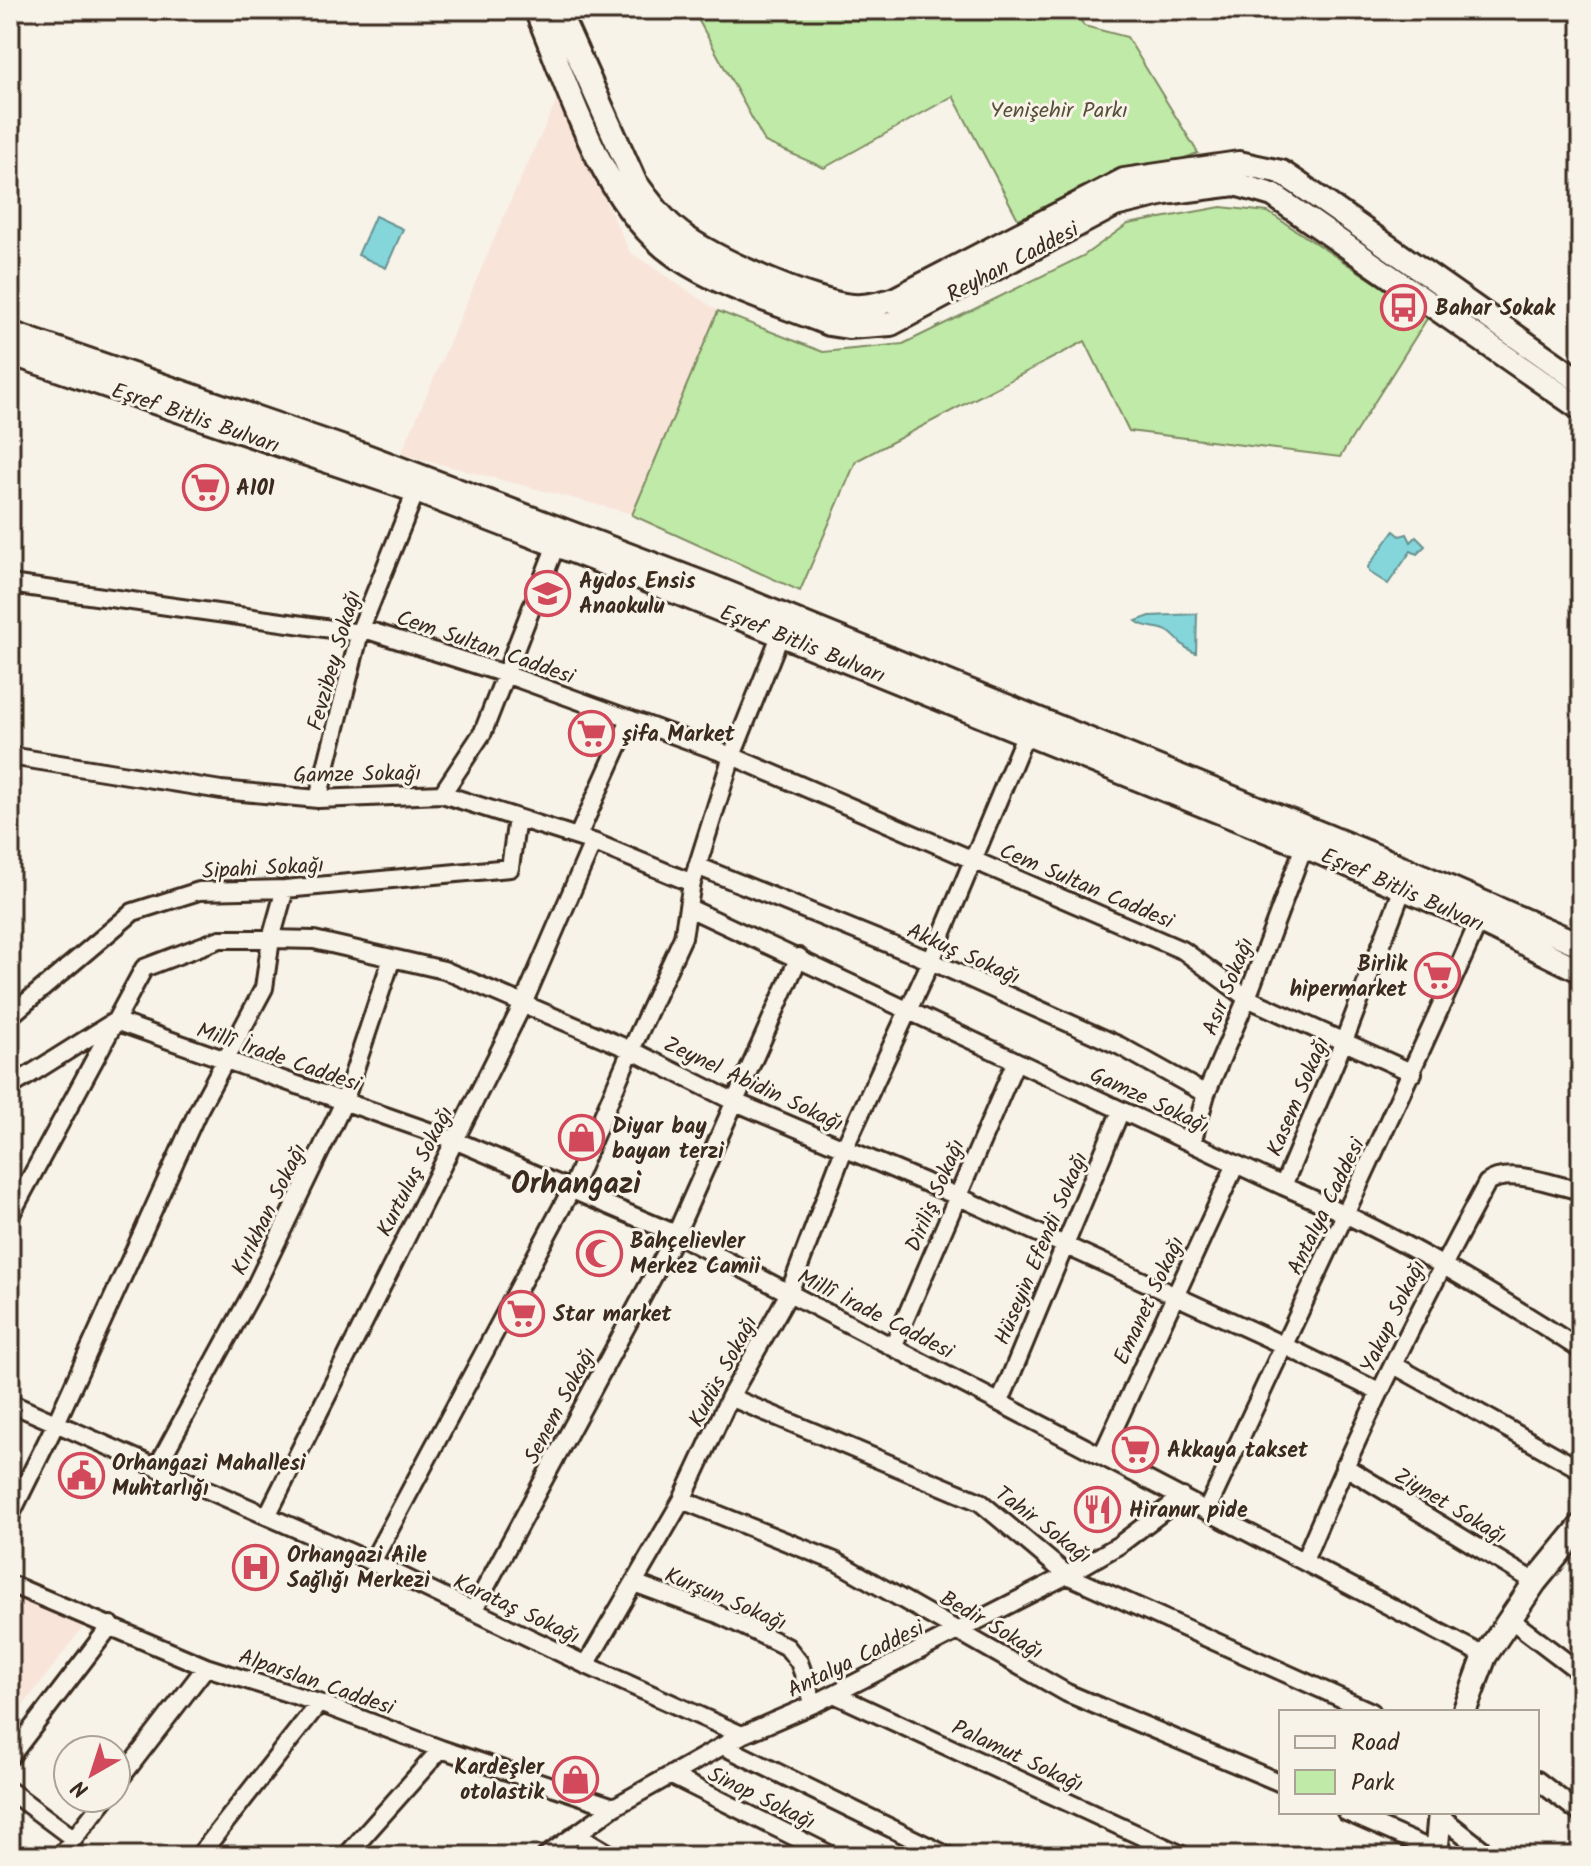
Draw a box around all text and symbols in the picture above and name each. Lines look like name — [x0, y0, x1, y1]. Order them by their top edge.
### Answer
park label: Yenişehir Parkı — [990, 94, 1128, 129]
street label: Reyhan Caddesi — [941, 213, 1086, 313]
bus stop icon: Bahar Sokak — [1380, 283, 1428, 331]
place label: Bahar Sokak — [1435, 292, 1556, 327]
street label: Eşref Bitlis Bulvarı — [106, 374, 284, 465]
supermarket icon: A101 — [181, 463, 229, 511]
place label: A101 — [236, 472, 275, 507]
place label: Aydos Ensis Anaokulu — [579, 565, 696, 625]
school or university icon: Aydos Ensis Anaokulu — [524, 569, 572, 617]
street label: Fevzibey Sokağı — [299, 586, 372, 735]
street label: Eşref Bitlis Bulvarı — [714, 596, 890, 694]
street label: Cem Sultan Caddesi — [391, 601, 580, 696]
supermarket icon: şifa Market — [567, 709, 615, 757]
place label: şifa Market — [622, 718, 736, 753]
street label: Gamze Sokağı — [293, 757, 421, 794]
street label: Cem Sultan Caddesi — [993, 835, 1179, 940]
street label: Eşref Bitlis Bulvarı — [1315, 840, 1489, 943]
street label: Sipahi Sokağı — [201, 849, 325, 890]
street label: Akkuş Sokağı — [901, 915, 1025, 996]
street label: Asır Sokağı — [1194, 933, 1265, 1041]
place label: Birlik hipermarket — [1290, 948, 1408, 1008]
supermarket icon: Birlik hipermarket — [1414, 952, 1462, 1000]
street label: Millî İrade Caddesi — [191, 1014, 366, 1103]
street label: Zeynel Abidin Sokağı — [657, 1028, 849, 1142]
street label: Kasem Sokağı — [1258, 1032, 1340, 1162]
street label: Gamze Sokağı — [1084, 1058, 1214, 1144]
street label: Kurtuluş Sokağı — [368, 1101, 464, 1244]
place label: Diyar bay bayan terzi — [612, 1110, 725, 1170]
shop icon: Diyar bay bayan terzi — [557, 1114, 605, 1162]
street label: Antalya Caddesi — [1279, 1132, 1376, 1282]
street label: Diriliş Sokağı — [897, 1134, 976, 1258]
street label: Kırıkhan Sokağı — [223, 1138, 317, 1282]
street label: Hüseyin Efendi Sokağı — [986, 1147, 1099, 1351]
district label: Orhangazi — [511, 1161, 642, 1209]
place label: Bahçelievler Merkez Camii — [630, 1225, 761, 1285]
mosque icon: Bahçelievler Merkez Camii — [575, 1229, 623, 1277]
street label: Emanet Sokağı — [1105, 1231, 1195, 1371]
street label: Yakup Sokağı — [1352, 1255, 1437, 1379]
street label: Millî İrade Caddesi — [791, 1261, 960, 1370]
supermarket icon: Star market — [498, 1289, 546, 1337]
place label: Star market — [553, 1298, 673, 1333]
street label: Kudüs Sokağı — [680, 1310, 768, 1434]
street label: Senem Sokağı — [516, 1341, 607, 1471]
supermarket icon: Akkaya takset — [1112, 1425, 1160, 1473]
place label: Akkaya takset — [1167, 1434, 1309, 1469]
place label: Orhangazi Mahallesi Muhtarlığı — [112, 1447, 307, 1507]
public building icon: Orhangazi Mahallesi Muhtarlığı — [57, 1451, 105, 1499]
street label: Ziynet Sokağı — [1386, 1460, 1513, 1555]
street label: Tahir Sokağı — [987, 1478, 1098, 1574]
restaurant icon: Hiranur pide — [1074, 1485, 1122, 1533]
place label: Hiranur pide — [1129, 1494, 1248, 1529]
place label: Orhangazi Aile Sağlığı Merkezi — [287, 1539, 431, 1599]
hospital icon: Orhangazi Aile Sağlığı Merkezi — [232, 1543, 280, 1591]
street label: Kurşun Sokağı — [658, 1559, 792, 1642]
street label: Karataş Sokağı — [447, 1566, 585, 1655]
street label: Bedir Sokağı — [932, 1582, 1049, 1670]
street label: Antalya Caddesi — [782, 1612, 931, 1709]
street label: Alparslan Caddesi — [234, 1640, 399, 1727]
legend — [1279, 1710, 1539, 1814]
street label: Palamut Sokağı — [945, 1711, 1089, 1803]
text: Road — [1351, 1724, 1400, 1763]
north arrow — [52, 1734, 132, 1814]
place label: Kardeşler otolastik — [454, 1751, 545, 1811]
shop icon: Kardeşler otolastik — [551, 1755, 599, 1803]
street label: Sinop Sokağı — [701, 1758, 821, 1840]
text: Park — [1351, 1764, 1395, 1803]
text: N — [64, 1770, 97, 1806]

